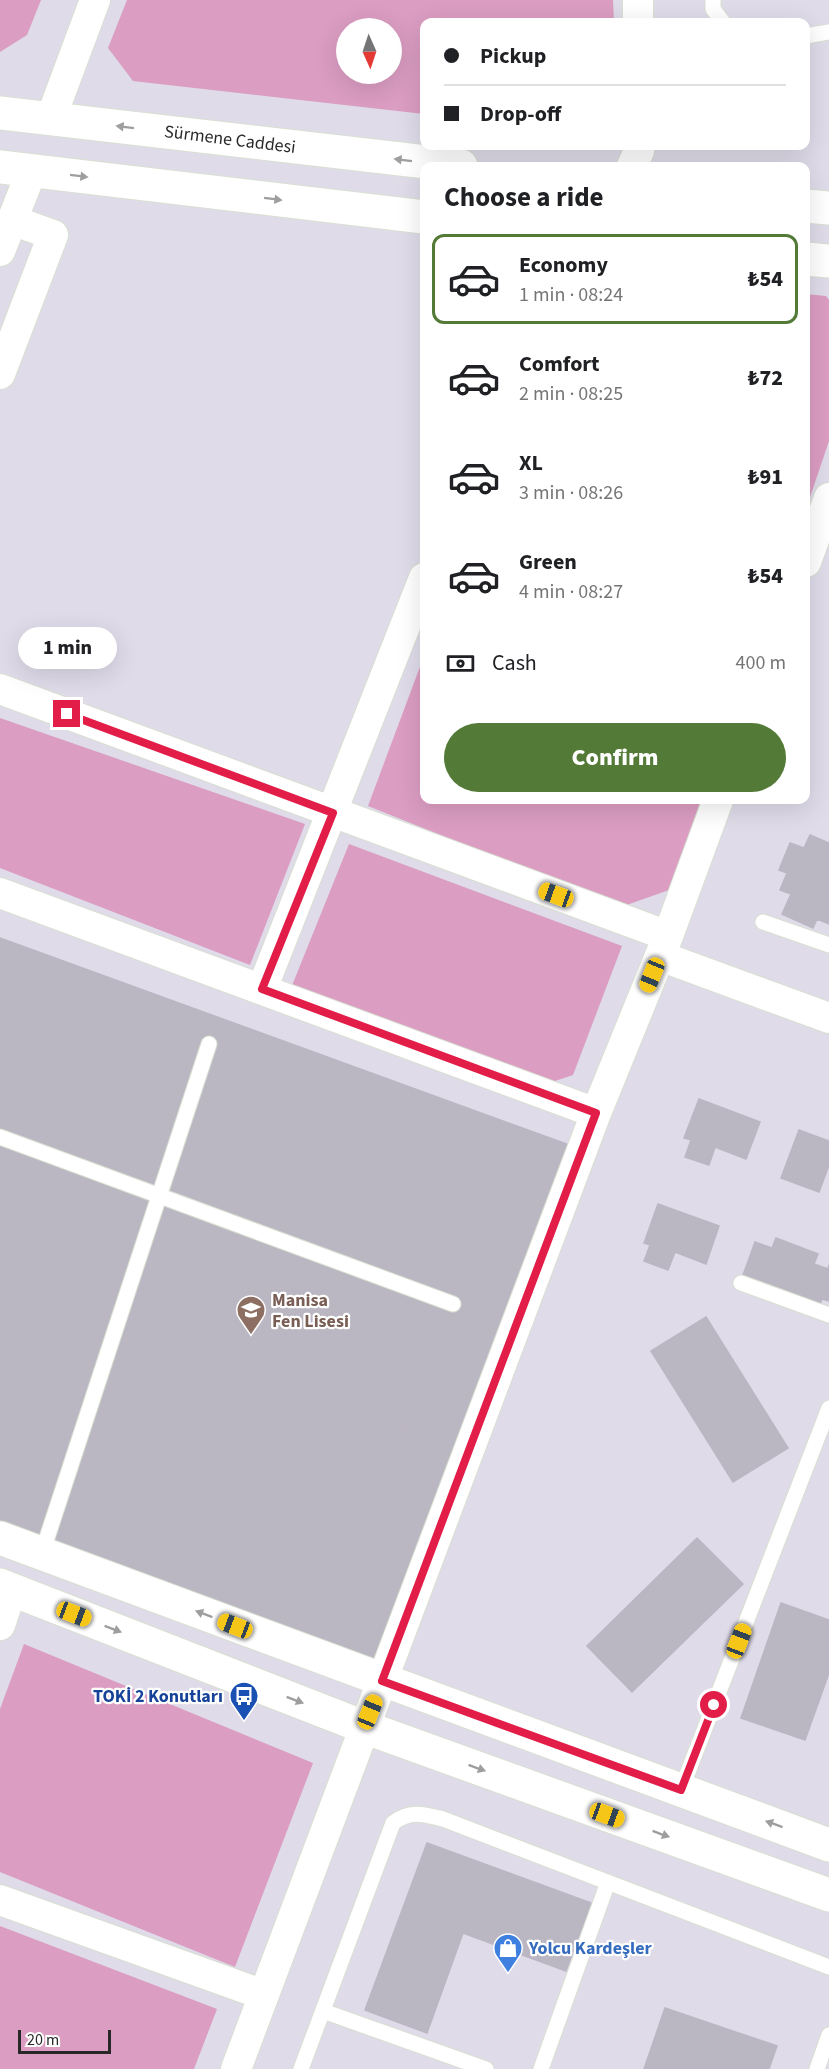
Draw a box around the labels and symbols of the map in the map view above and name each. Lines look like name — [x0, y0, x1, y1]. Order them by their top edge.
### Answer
north arrow — [336, 18, 402, 84]
street label: Sürmene Caddesi — [163, 119, 297, 160]
one-way arrow — [116, 122, 135, 132]
one-way arrow — [393, 155, 412, 164]
one-way arrow — [70, 171, 89, 181]
one-way arrow — [263, 194, 282, 203]
callout: 1 min — [17, 627, 116, 669]
route end — [53, 700, 80, 727]
car — [536, 880, 576, 910]
car — [637, 955, 667, 995]
place label: Manisa Fen Lisesi — [272, 1288, 349, 1334]
school or university icon: Manisa Fen Lisesi — [235, 1294, 267, 1336]
car — [54, 1599, 94, 1629]
one-way arrow — [195, 1609, 213, 1618]
car — [215, 1611, 255, 1641]
car — [724, 1621, 754, 1661]
one-way arrow — [104, 1625, 122, 1634]
bus stop icon: TOKİ 2 Konutları — [228, 1680, 260, 1722]
place label: TOKİ 2 Konutları — [93, 1684, 223, 1709]
route start — [700, 1691, 727, 1718]
car — [355, 1692, 385, 1732]
one-way arrow — [286, 1696, 304, 1705]
one-way arrow — [469, 1764, 487, 1774]
car — [587, 1800, 627, 1830]
one-way arrow — [765, 1819, 783, 1829]
one-way arrow — [652, 1830, 670, 1840]
shop icon: Yolcu Kardeşler — [492, 1932, 524, 1974]
place label: Yolcu Kardeşler — [528, 1936, 652, 1961]
scale bar — [18, 2027, 111, 2054]

